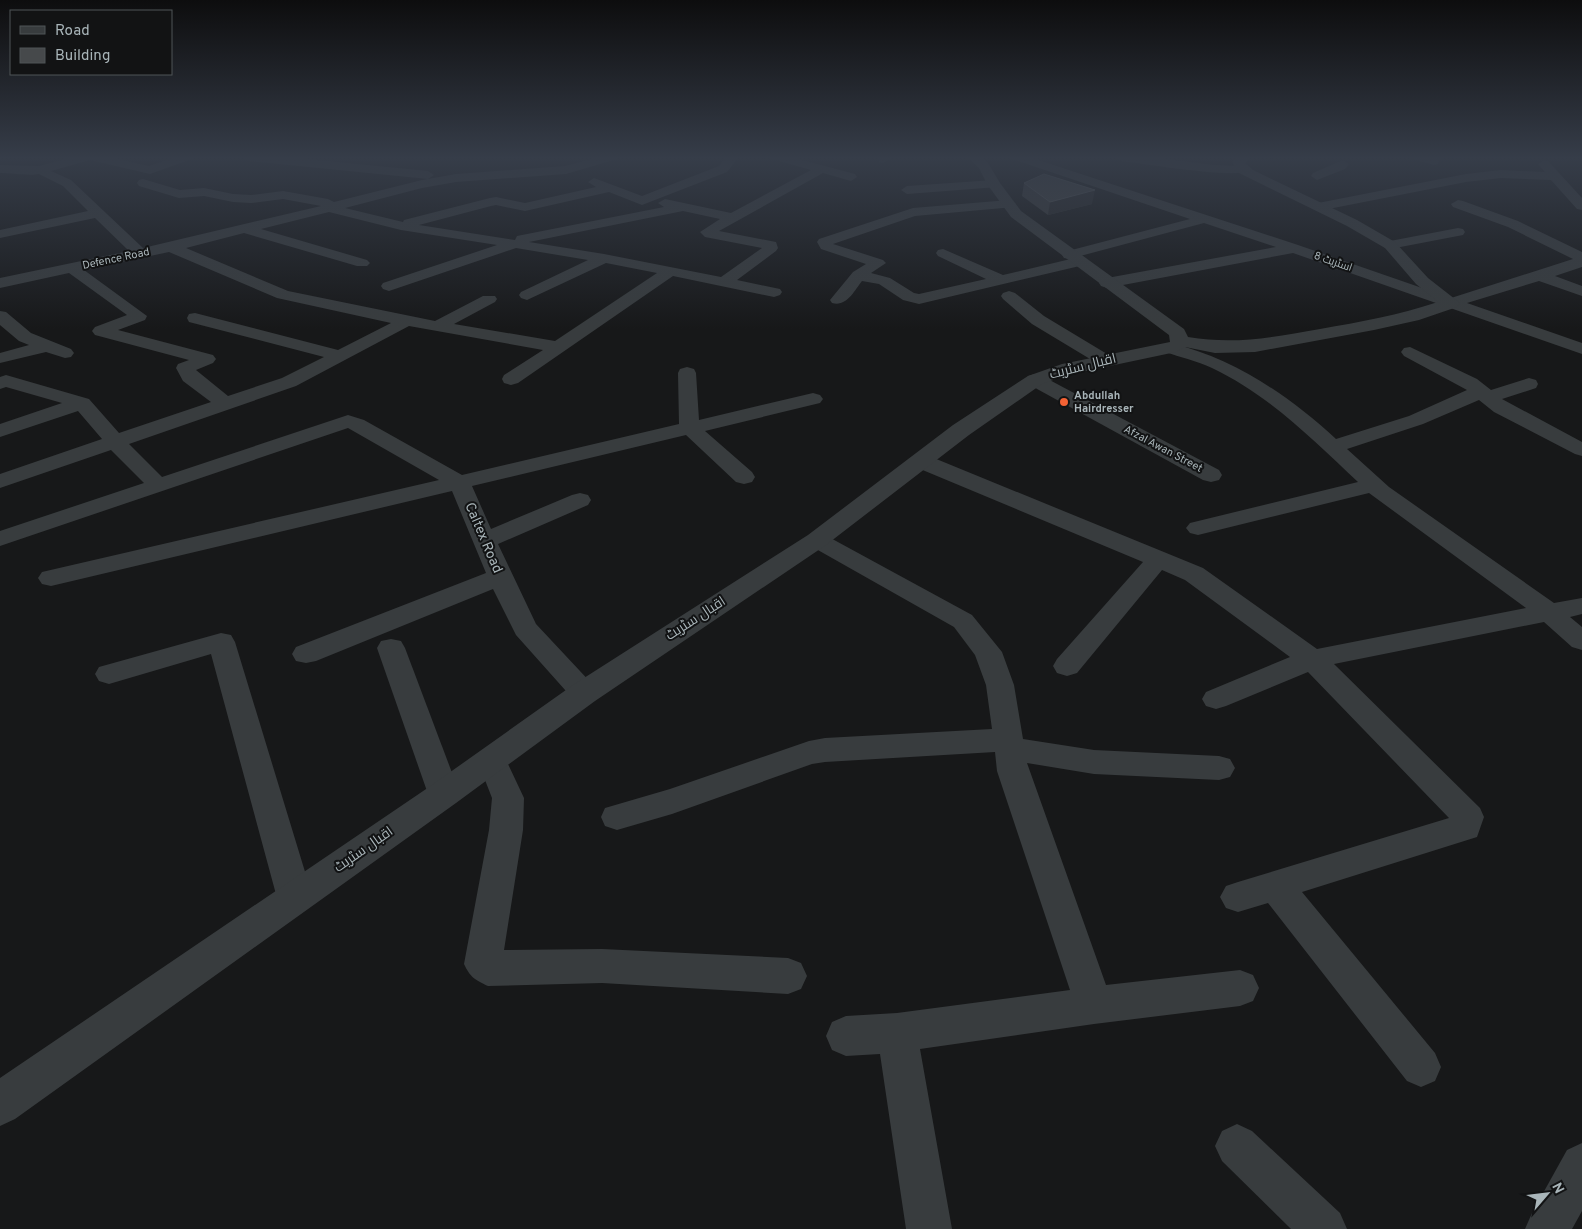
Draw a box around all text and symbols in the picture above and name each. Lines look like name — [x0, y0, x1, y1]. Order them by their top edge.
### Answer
legend — [10, 10, 172, 75]
text: Road — [55, 22, 90, 41]
text: Building — [55, 47, 110, 66]
street label: Defence Road — [81, 245, 151, 273]
street label: اسٹریٹ 8 — [1312, 249, 1354, 275]
street label: اقبال سٹریٹ — [1048, 351, 1118, 383]
place label: Abdullah Hairdresser — [1074, 389, 1134, 416]
marker: Abdullah Hairdresser — [1058, 396, 1070, 408]
street label: Afzal Awan Street — [1121, 422, 1205, 476]
street label: Caltex Road — [460, 500, 506, 576]
street label: اقبال سٹریٹ — [663, 593, 729, 645]
street label: اقبال سٹریٹ — [331, 823, 397, 877]
north arrow — [1522, 1169, 1572, 1219]
text: N — [1547, 1180, 1567, 1197]

